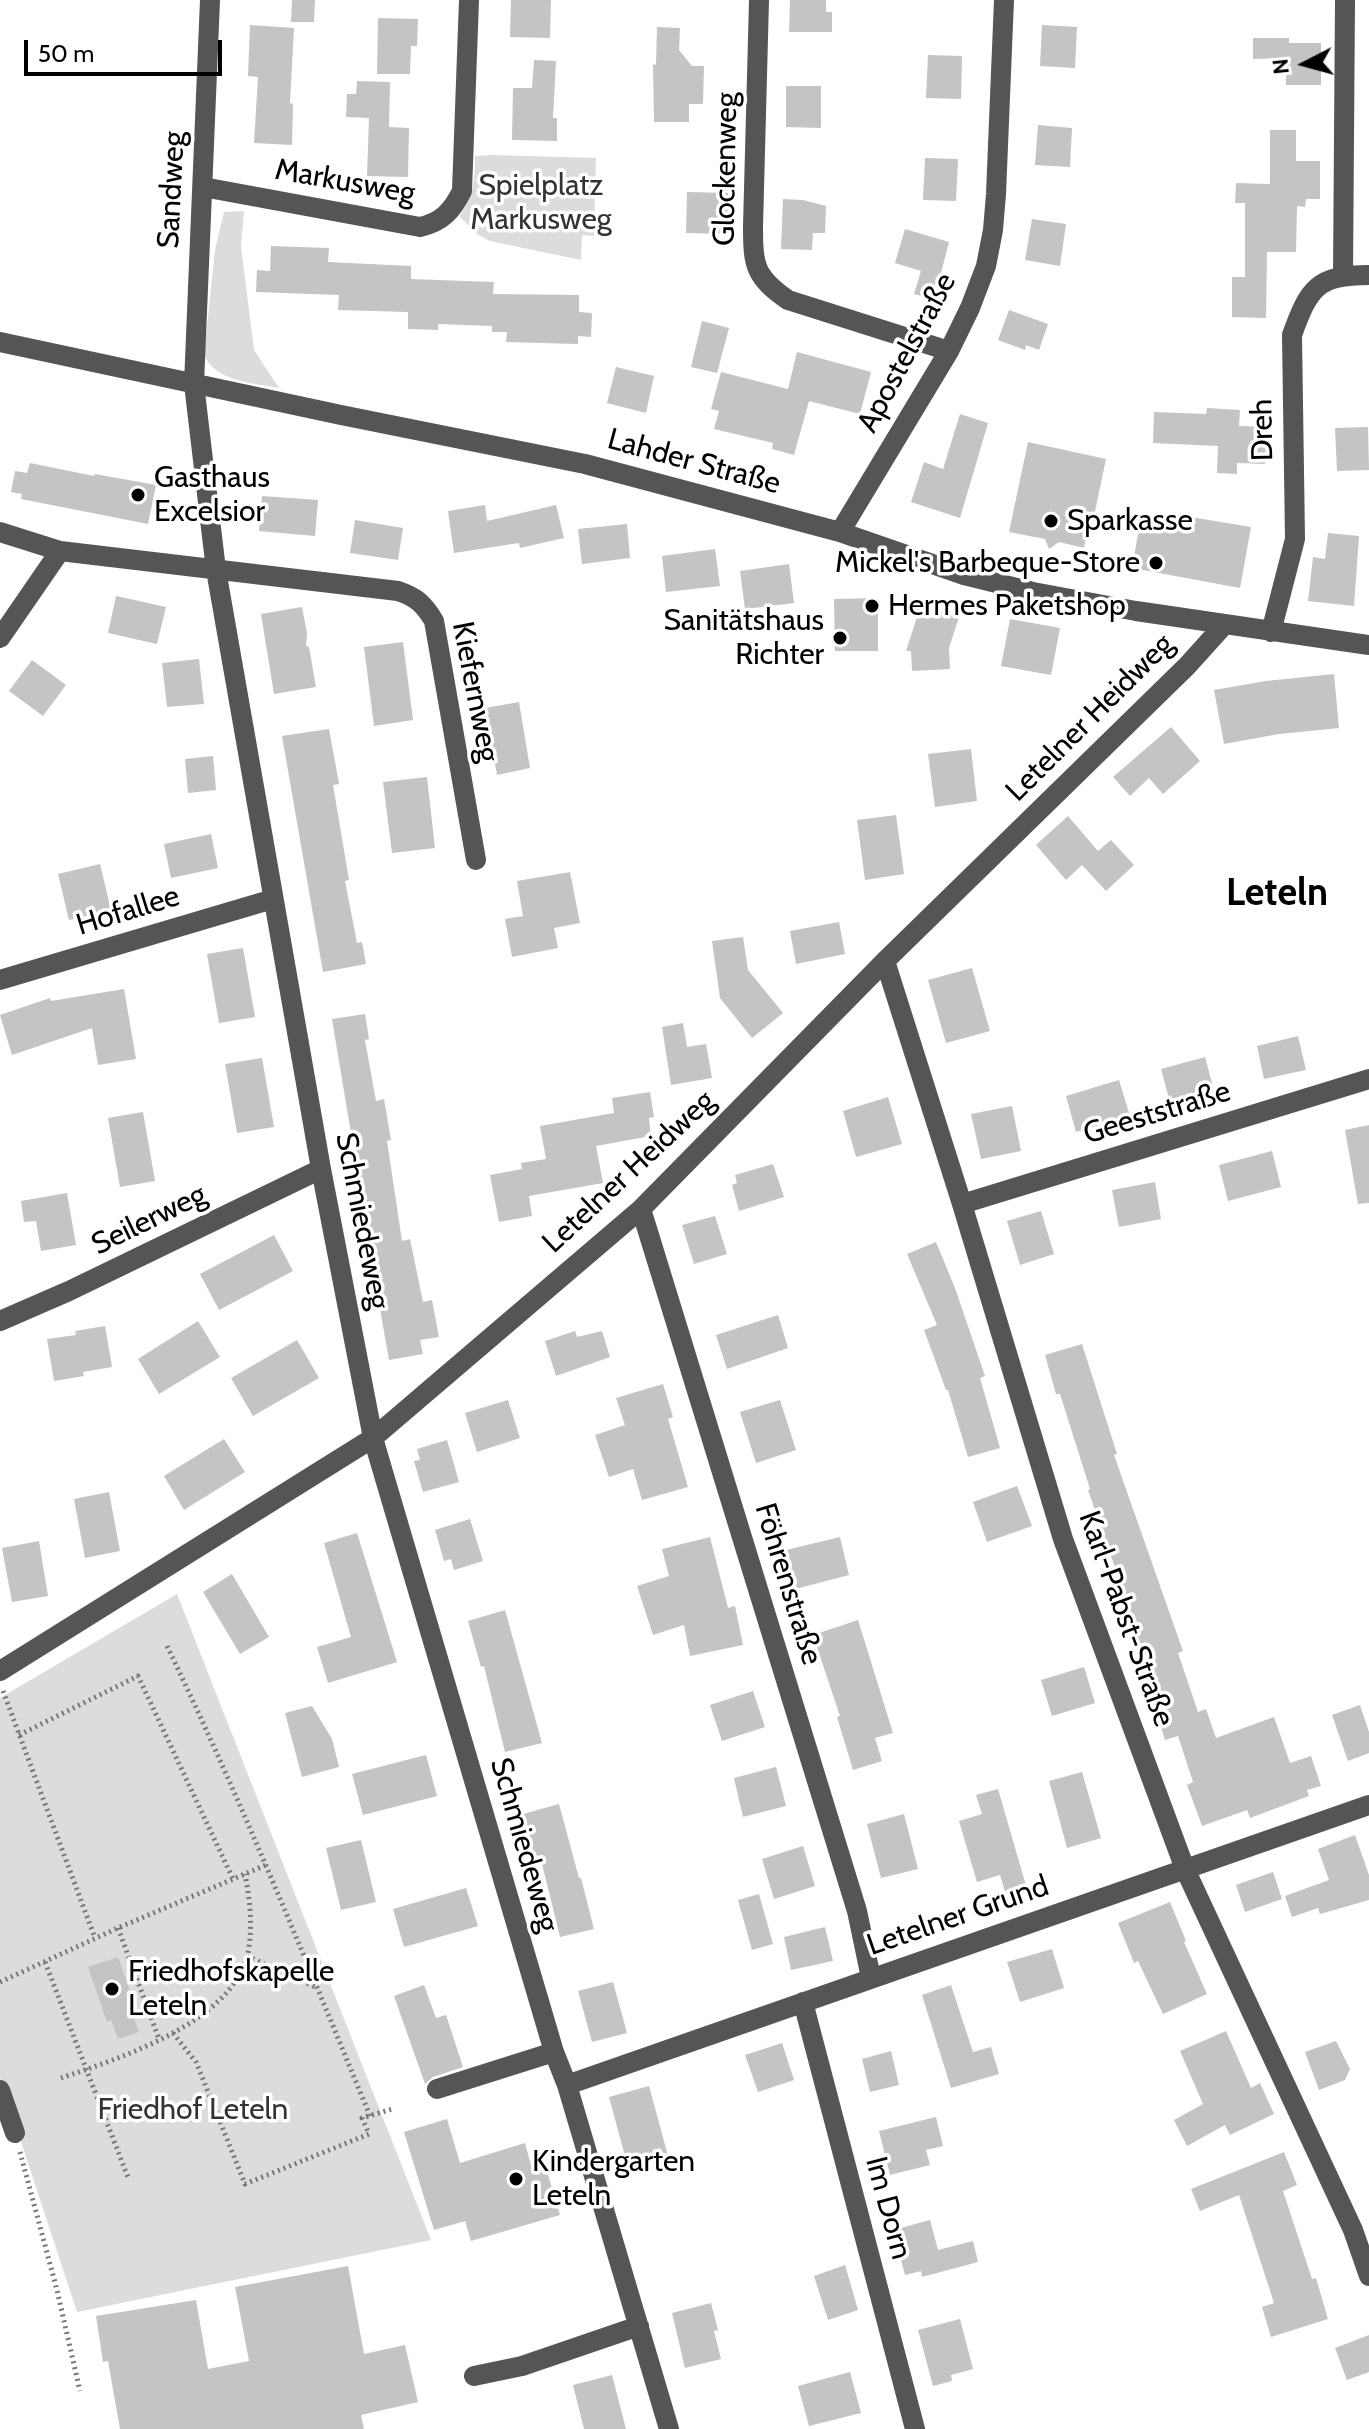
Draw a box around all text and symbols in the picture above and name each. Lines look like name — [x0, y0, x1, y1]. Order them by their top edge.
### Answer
scale bar — [28, 24, 226, 74]
north arrow — [1265, 24, 1345, 104]
text: 50 m — [38, 39, 94, 68]
text: N — [1266, 57, 1295, 76]
street label: Glockenweg — [707, 92, 745, 246]
street label: Sandweg — [151, 131, 193, 249]
street label: Markusweg — [272, 152, 418, 212]
park label: Spielplatz Markusweg — [470, 168, 612, 238]
street label: Apostelstraße — [850, 267, 964, 439]
street label: Dreh — [1244, 399, 1282, 461]
street label: Lahder Straße — [604, 422, 784, 502]
place label: Gasthaus Excelsior — [154, 460, 270, 530]
marker: Gasthaus Excelsior — [129, 486, 147, 504]
place label: Sparkasse — [1067, 503, 1193, 539]
marker: Sparkasse — [1042, 512, 1060, 530]
place label: Mickel's Barbeque-Store — [835, 545, 1140, 581]
marker: Mickel's Barbeque-Store — [1147, 554, 1165, 572]
place label: Hermes Paketshop — [888, 588, 1126, 624]
marker: Hermes Paketshop — [863, 597, 881, 615]
place label: Sanitätshaus Richter — [663, 603, 824, 674]
street label: Kiefernweg — [444, 619, 506, 765]
street label: Letelner Heidweg — [999, 627, 1181, 809]
marker: Sanitätshaus Richter — [831, 629, 849, 647]
district label: Leteln — [1226, 871, 1328, 917]
street label: Hofallee — [72, 878, 184, 944]
street label: Geeststraße — [1079, 1074, 1235, 1152]
street label: Letelner Heidweg — [536, 1083, 722, 1261]
street label: Schmiedeweg — [327, 1130, 397, 1312]
street label: Seilerweg — [86, 1177, 212, 1263]
street label: Föhrenstraße — [746, 1499, 830, 1669]
street label: Karl-Pabst-Straße — [1070, 1506, 1182, 1732]
street label: Schmiedeweg — [482, 1754, 566, 1936]
street label: Letelner Grund — [863, 1868, 1053, 1964]
place label: Friedhofskapelle Leteln — [128, 1954, 334, 2024]
marker: Friedhofskapelle Leteln — [103, 1980, 121, 1998]
park label: Friedhof Leteln — [98, 2092, 288, 2128]
place label: Kindergarten Leteln — [532, 2144, 695, 2214]
street label: Im Dorn — [857, 2153, 919, 2263]
marker: Kindergarten Leteln — [507, 2170, 525, 2188]

